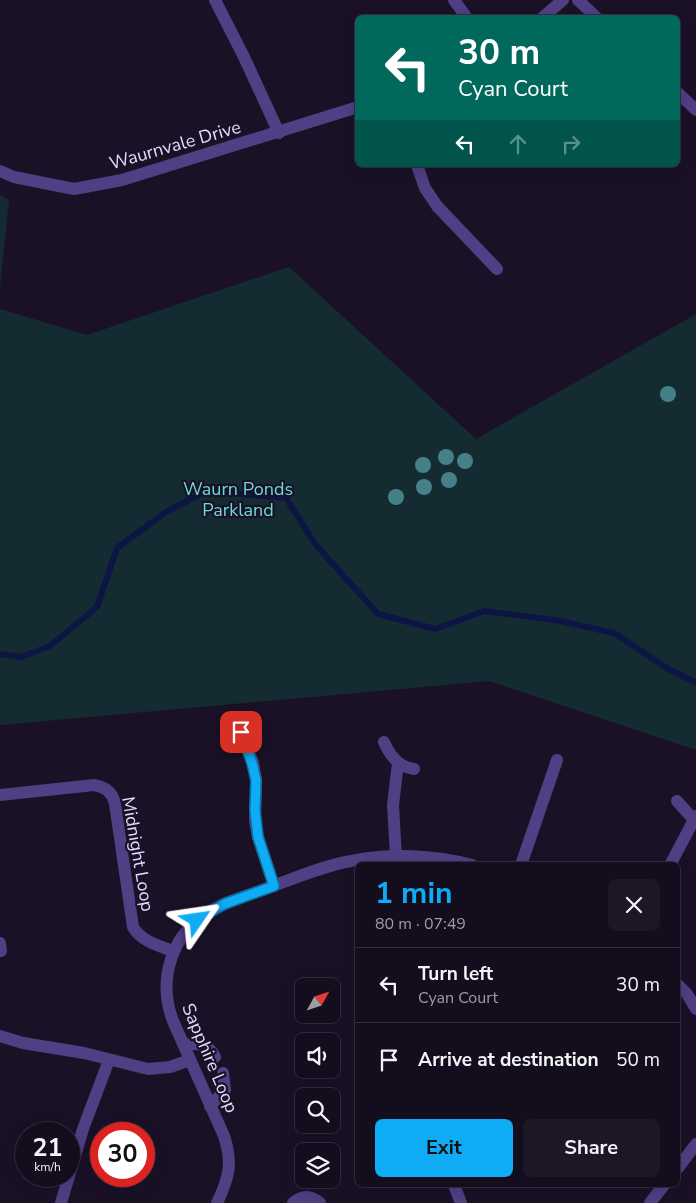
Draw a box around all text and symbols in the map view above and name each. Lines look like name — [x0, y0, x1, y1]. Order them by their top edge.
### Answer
text: 30 m — [458, 29, 540, 76]
icon: left — [375, 35, 440, 100]
text: Cyan Court — [458, 74, 568, 104]
street label: Waurnvale Drive — [106, 115, 244, 175]
icon: left — [451, 130, 479, 158]
icon: ahead — [504, 130, 532, 158]
icon: right — [557, 130, 585, 158]
park label: Waurn Ponds Parkland — [183, 477, 293, 522]
pin — [220, 711, 262, 753]
icon: arrive — [227, 718, 255, 746]
street label: Midnight Loop — [116, 795, 160, 913]
text: 1 min — [375, 873, 453, 914]
button: close — [608, 879, 660, 931]
position arrow — [170, 893, 222, 945]
text: 80 m · 07:49 — [375, 913, 466, 935]
text: Turn left — [418, 961, 493, 987]
icon: left — [375, 971, 403, 999]
text: 30 m — [616, 972, 660, 998]
north arrow — [295, 978, 340, 1022]
map controls — [295, 978, 340, 1188]
text: Cyan Court — [418, 987, 498, 1009]
street label: Sapphire Loop — [176, 1000, 244, 1116]
button: sound — [295, 1033, 340, 1078]
icon: arrive — [375, 1046, 403, 1074]
text: Arrive at destination — [418, 1047, 599, 1073]
text: 50 m — [616, 1047, 660, 1073]
button: search — [295, 1088, 340, 1133]
button: Exit — [375, 1119, 513, 1177]
button: Share — [523, 1119, 660, 1177]
speed limit sign: 30 — [90, 1122, 155, 1187]
text: 21 — [32, 1131, 63, 1165]
button: layers — [295, 1143, 340, 1188]
text: km/h — [34, 1159, 61, 1175]

